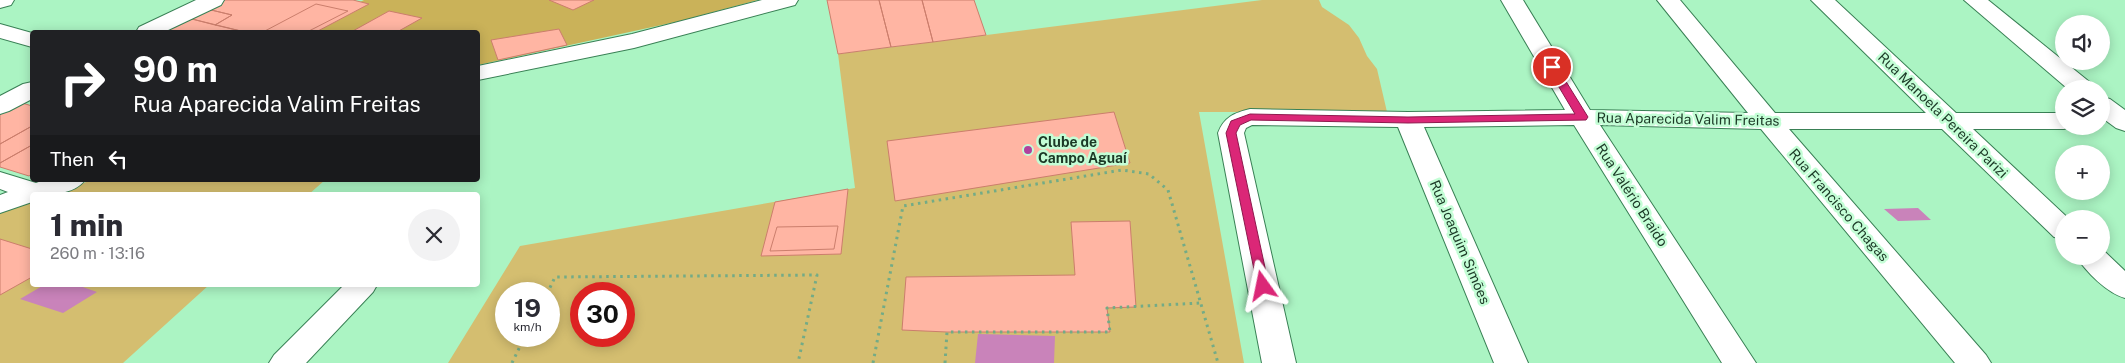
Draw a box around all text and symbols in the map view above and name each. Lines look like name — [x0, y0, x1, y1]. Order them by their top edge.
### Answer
map controls — [2055, 15, 2110, 265]
button: sound — [2055, 15, 2110, 70]
pin — [1531, 46, 1573, 88]
text: 90 m — [133, 49, 218, 90]
street label: Rua Manoela Pereira Parizi — [1875, 49, 2011, 181]
icon: right — [50, 50, 115, 115]
icon: arrive — [1538, 53, 1566, 81]
button: layers — [2055, 80, 2110, 135]
text: Rua Aparecida Valim Freitas — [133, 91, 421, 117]
street label: Rua Aparecida Valim Freitas — [1596, 109, 1780, 129]
place label: Clube de Campo Aguaí — [1038, 134, 1128, 166]
street label: Rua Valério Braido — [1593, 141, 1671, 249]
marker: Clube de Campo Aguaí — [1022, 144, 1034, 156]
icon: left — [104, 145, 132, 173]
button: + — [2055, 145, 2110, 200]
street label: Rua Francisco Chagas — [1786, 146, 1892, 264]
text: Then — [50, 148, 94, 170]
street label: Rua Joaquim Simões — [1427, 178, 1493, 306]
text: 1 min — [50, 207, 123, 243]
button: close — [408, 209, 460, 261]
button: − — [2055, 210, 2110, 265]
text: 260 m · 13:16 — [50, 244, 145, 263]
position arrow — [1236, 259, 1288, 311]
speed limit sign: 30 — [570, 282, 635, 347]
text: 19 — [514, 293, 541, 323]
text: km/h — [513, 320, 542, 334]

